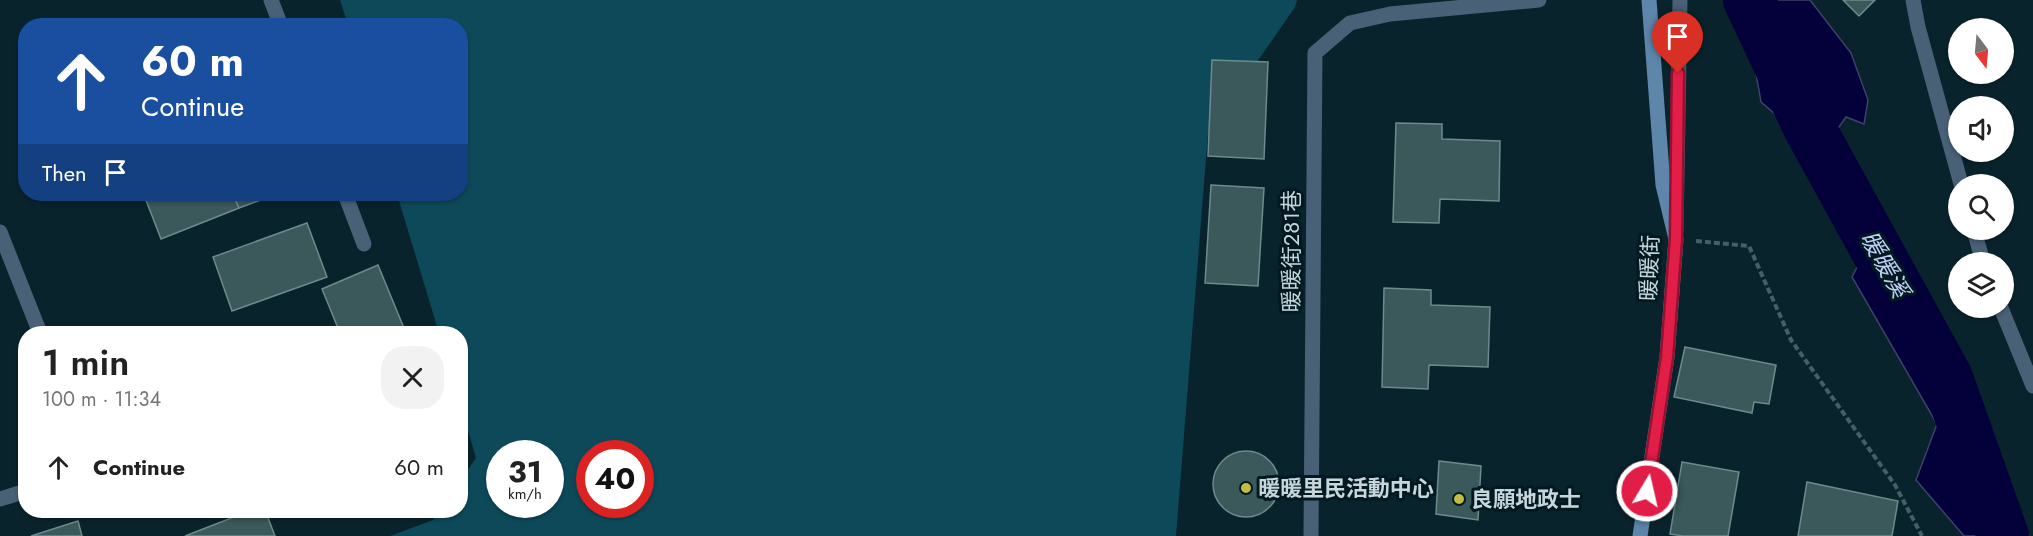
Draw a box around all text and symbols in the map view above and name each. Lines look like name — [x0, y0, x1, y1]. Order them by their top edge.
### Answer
pin — [1652, 11, 1703, 73]
north arrow — [1948, 18, 2014, 84]
map controls — [1948, 18, 2014, 318]
icon: arrive — [1661, 20, 1694, 53]
text: 60 m — [141, 31, 244, 92]
icon: ahead — [42, 42, 120, 120]
text: Continue — [141, 87, 244, 126]
button: sound — [1948, 96, 2014, 162]
icon: arrive — [99, 156, 132, 189]
text: Then — [42, 157, 87, 189]
button: search — [1948, 174, 2014, 240]
street label: 暖暖街281巷 — [1275, 190, 1307, 312]
water label: 暖暖溪 — [1852, 224, 1919, 307]
street label: 暖暖街 — [1632, 234, 1666, 302]
button: layers — [1948, 252, 2014, 318]
text: 1 min — [42, 336, 129, 388]
button: close — [381, 346, 444, 409]
text: 100 m · 11:34 — [42, 385, 161, 414]
speed limit sign: 40 — [576, 440, 654, 518]
text: 31 — [508, 450, 542, 493]
icon: ahead — [42, 451, 75, 484]
text: Continue — [93, 451, 185, 483]
text: 60 m — [394, 451, 444, 483]
position arrow — [1615, 459, 1679, 523]
place label: 暖暖里民活動中心 — [1258, 472, 1434, 504]
marker: 暖暖里民活動中心 — [1239, 481, 1253, 495]
text: km/h — [508, 483, 542, 505]
place label: 良願地政士 — [1471, 483, 1581, 515]
marker: 良願地政士 — [1452, 492, 1466, 506]

